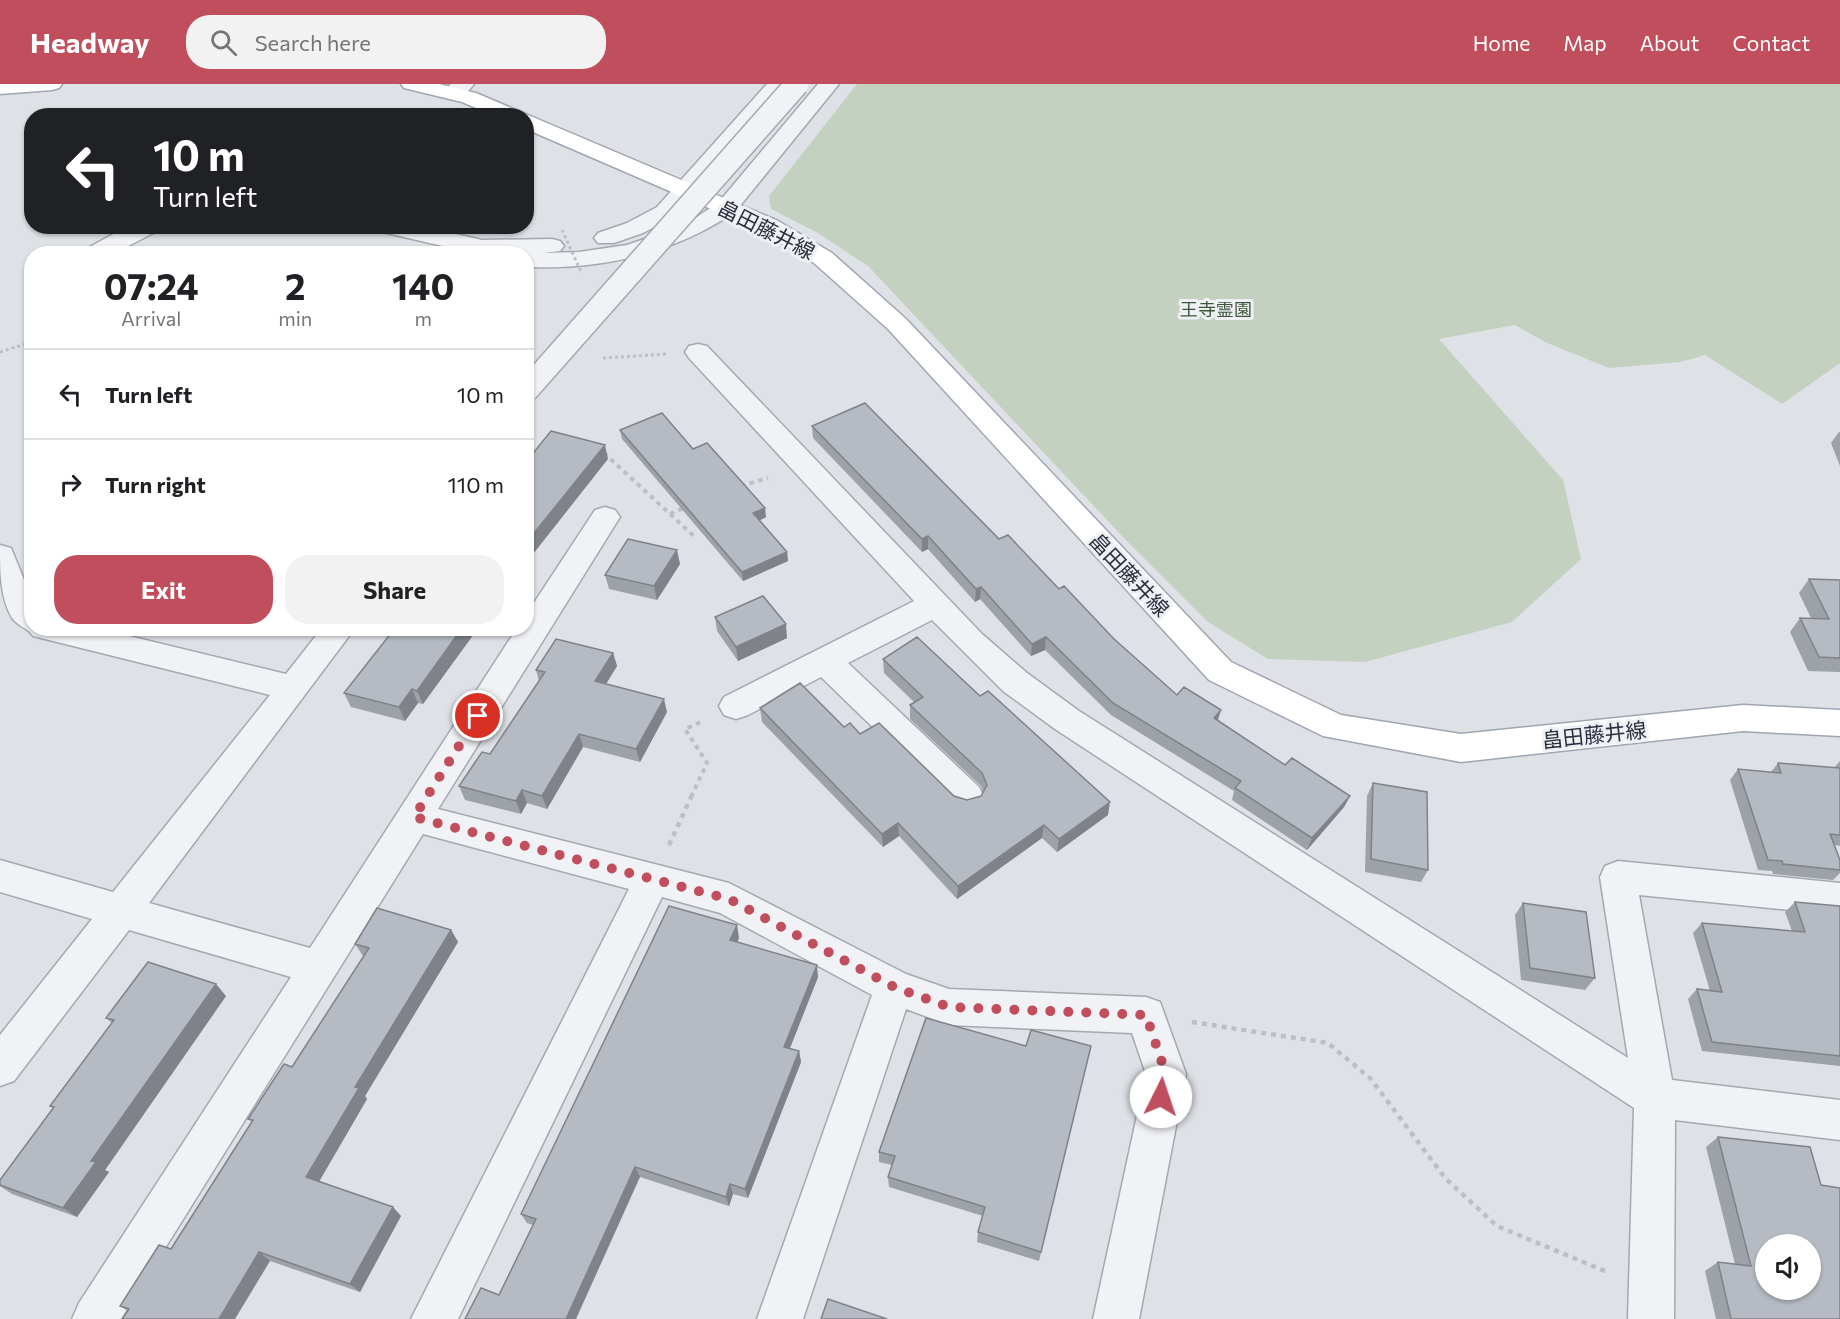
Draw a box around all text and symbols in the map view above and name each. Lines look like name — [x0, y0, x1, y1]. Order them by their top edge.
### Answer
search box — [186, 15, 606, 69]
text: Headway — [30, 25, 150, 59]
icon: search — [207, 26, 240, 59]
text: Search here — [255, 29, 371, 56]
text: Home — [1473, 30, 1530, 55]
text: Map — [1563, 30, 1607, 55]
text: About — [1640, 30, 1699, 55]
text: Contact — [1732, 30, 1810, 55]
text: 10 m — [153, 128, 245, 180]
icon: left — [54, 132, 132, 210]
text: Turn left — [153, 180, 257, 213]
street label: 畠田藤井線 — [715, 194, 819, 264]
text: 07:24 — [104, 263, 199, 307]
text: 2 — [285, 263, 306, 307]
text: 140 — [392, 263, 454, 307]
park label: 王寺霊園 — [1180, 298, 1252, 320]
text: Arrival — [121, 306, 181, 330]
text: min — [278, 306, 312, 330]
text: m — [414, 306, 432, 330]
icon: left — [54, 378, 87, 411]
text: Turn left — [105, 381, 192, 408]
text: 10 m — [457, 381, 504, 408]
icon: right — [54, 468, 87, 501]
text: Turn right — [105, 471, 206, 498]
text: 110 m — [447, 471, 504, 498]
street label: 畠田藤井線 — [1085, 527, 1175, 621]
button: Exit — [54, 555, 273, 624]
button: Share — [285, 555, 504, 624]
pin — [452, 690, 503, 741]
icon: arrive — [461, 699, 494, 732]
street label: 畠田藤井線 — [1540, 716, 1648, 752]
position arrow — [1129, 1065, 1193, 1129]
map controls — [1755, 1234, 1821, 1300]
button: sound — [1755, 1234, 1821, 1300]

